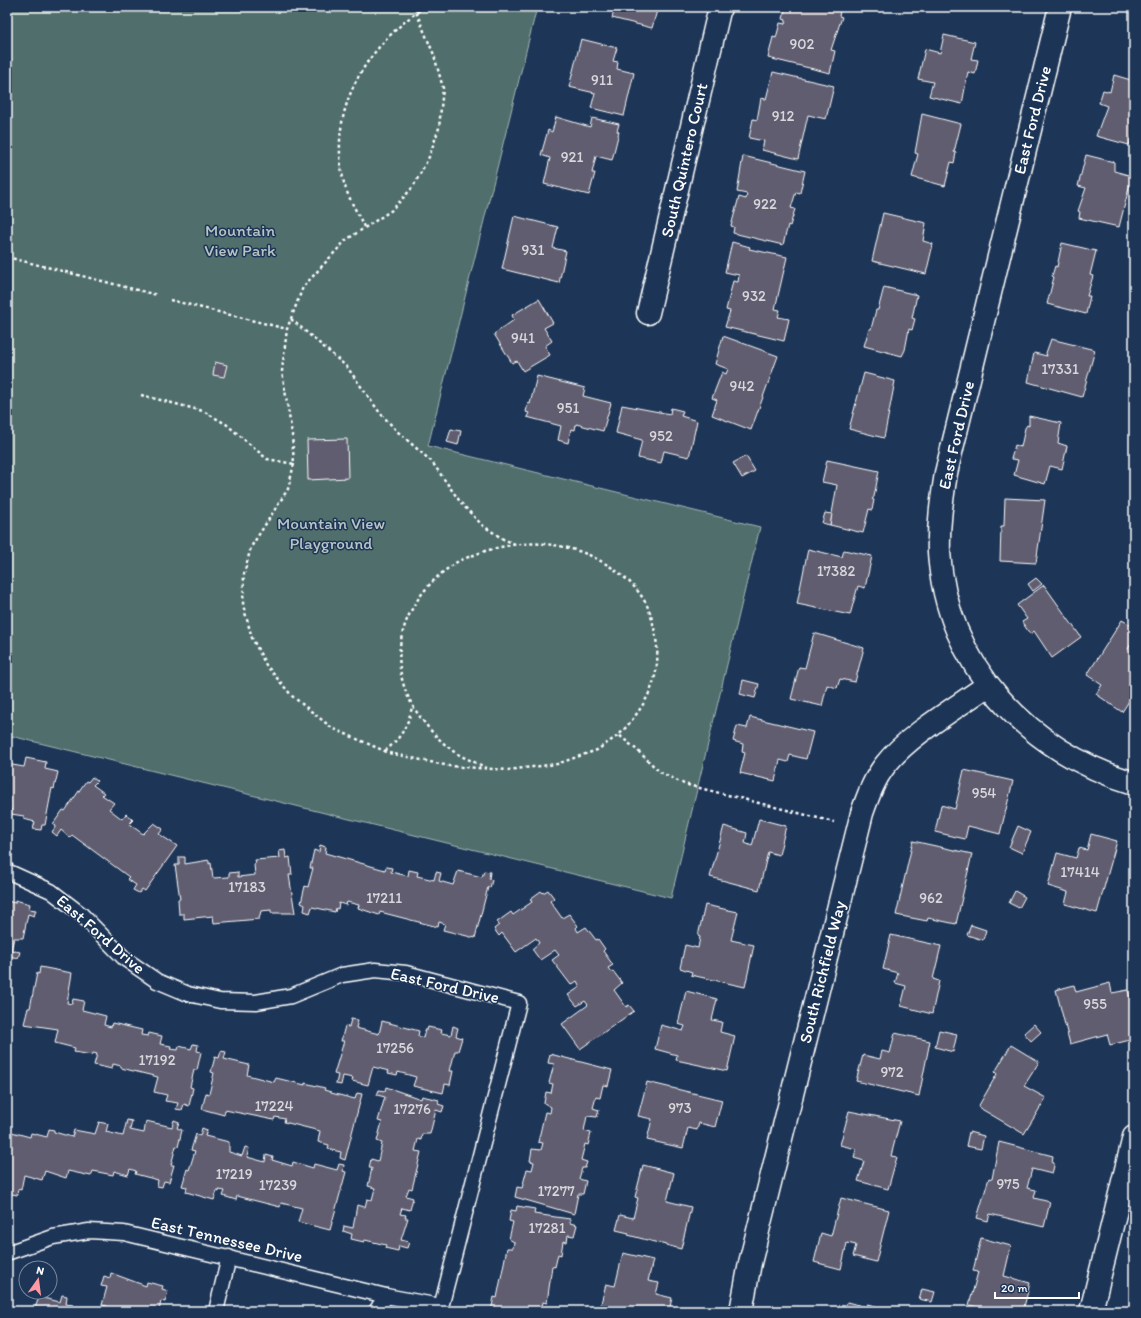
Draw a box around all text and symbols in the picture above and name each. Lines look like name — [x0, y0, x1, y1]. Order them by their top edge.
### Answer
house number: 902 — [790, 35, 815, 53]
street label: East Ford Drive — [1009, 64, 1055, 176]
house number: 911 — [591, 71, 613, 89]
street label: South Quintero Court — [657, 81, 711, 239]
house number: 912 — [772, 107, 794, 125]
house number: 921 — [561, 148, 583, 166]
house number: 922 — [753, 195, 777, 213]
park label: Mountain View Park — [204, 220, 276, 260]
house number: 931 — [522, 241, 545, 259]
house number: 932 — [742, 287, 766, 305]
house number: 941 — [511, 329, 535, 347]
house number: 17331 — [1041, 360, 1079, 378]
house number: 942 — [730, 377, 754, 395]
street label: East Ford Drive — [934, 379, 978, 491]
house number: 951 — [557, 399, 579, 417]
house number: 952 — [649, 427, 673, 445]
park label: Mountain View Playground — [277, 513, 385, 553]
house number: 17382 — [817, 562, 855, 580]
house number: 954 — [972, 784, 996, 802]
house number: 17414 — [1060, 863, 1100, 881]
house number: 17183 — [228, 878, 266, 896]
house number: 17211 — [366, 889, 402, 907]
house number: 962 — [919, 889, 943, 907]
street label: East Ford Drive — [53, 890, 149, 978]
street label: South Richfield Way — [795, 899, 849, 1045]
street label: East Ford Drive — [389, 963, 501, 1007]
house number: 955 — [1083, 995, 1107, 1013]
house number: 17256 — [376, 1039, 414, 1057]
house number: 17192 — [138, 1051, 176, 1069]
house number: 972 — [880, 1063, 904, 1081]
house number: 17224 — [254, 1097, 294, 1115]
house number: 973 — [668, 1099, 692, 1117]
house number: 17276 — [393, 1100, 431, 1118]
house number: 17219 — [215, 1165, 253, 1183]
house number: 975 — [996, 1175, 1020, 1193]
house number: 17239 — [259, 1176, 297, 1194]
house number: 17277 — [537, 1182, 575, 1200]
street label: East Tennessee Drive — [149, 1212, 305, 1266]
house number: 17281 — [528, 1219, 566, 1237]
north arrow — [18, 1260, 58, 1300]
text: N — [35, 1264, 45, 1278]
scale bar — [995, 1274, 1079, 1300]
text: 20 m — [1001, 1281, 1028, 1295]

